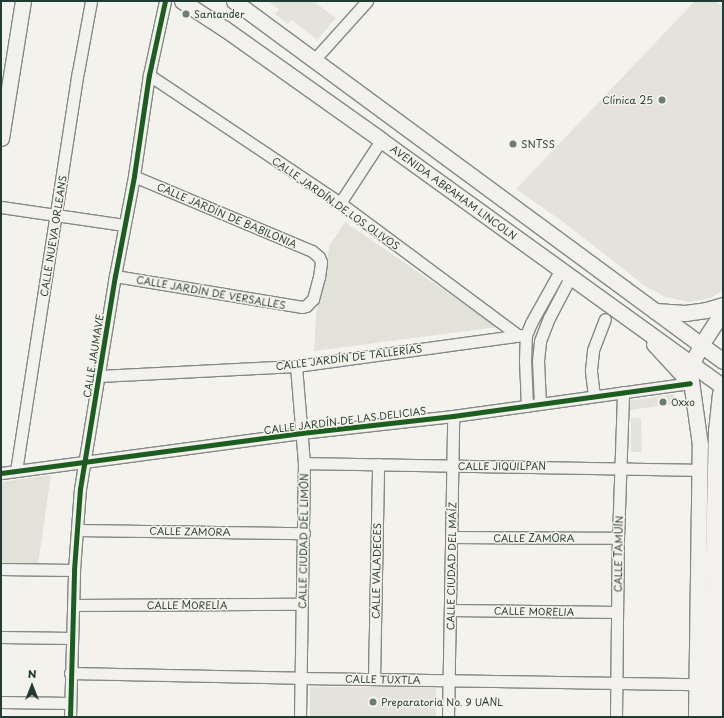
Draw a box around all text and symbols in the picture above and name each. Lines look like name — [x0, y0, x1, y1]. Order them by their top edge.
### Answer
place label: Santander — [194, 8, 244, 20]
marker: Santander — [181, 9, 191, 19]
place label: Clínica 25 — [603, 94, 653, 106]
marker: Clínica 25 — [656, 94, 668, 106]
place label: SNTSS — [521, 138, 555, 150]
marker: SNTSS — [508, 139, 518, 149]
street label: AVENIDA ABRAHAM LINCOLN — [389, 142, 519, 242]
street label: CALLE JARDÍN DE LOS OLIVOS — [269, 154, 403, 252]
street label: CALLE NUEVA ORLEANS — [37, 174, 69, 298]
street label: CALLE JARDÍN DE BABILONIA — [155, 180, 299, 250]
street label: CALLE JARDÍN DE VERSALLES — [135, 273, 287, 311]
street label: CALLE JAUMAVE — [80, 312, 106, 400]
street label: CALLE JARDÍN DE TALLERÍAS — [274, 342, 424, 372]
place label: Oxxo — [671, 396, 695, 408]
marker: Oxxo — [658, 397, 668, 407]
street label: CALLE JARDÍN DE LAS DELICIAS — [263, 404, 427, 436]
street label: CALLE JIQUILPAN — [457, 460, 547, 472]
street label: CALLE CIUDAD DEL LIMÓN — [296, 472, 310, 610]
street label: CALLE CIUDAD DEL MAÍZ — [444, 501, 458, 631]
street label: CALLE TAMUÍN — [611, 515, 625, 593]
street label: CALLE VALADECES — [369, 522, 383, 620]
street label: CALLE ZAMORA — [149, 524, 231, 538]
street label: CALLE ZAMORA — [493, 532, 575, 544]
street label: CALLE MORELIA — [146, 599, 228, 611]
street label: CALLE MORELIA — [493, 604, 575, 618]
text: N — [28, 665, 36, 682]
north arrow — [12, 666, 52, 706]
street label: CALLE TUXTLA — [345, 672, 421, 686]
place label: Preparatoria No. 9 UANL — [381, 696, 503, 708]
marker: Preparatoria No. 9 UANL — [368, 697, 378, 707]

